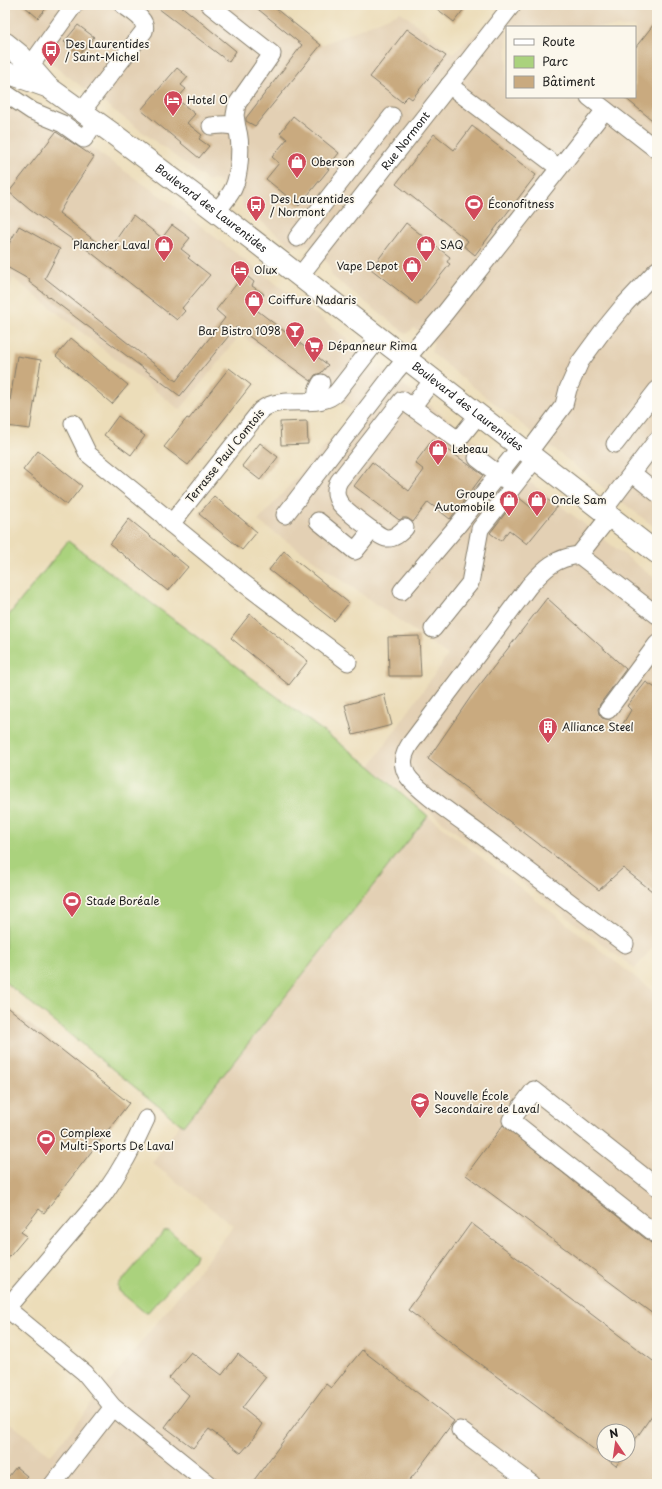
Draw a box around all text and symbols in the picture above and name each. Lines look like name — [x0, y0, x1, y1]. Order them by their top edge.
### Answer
legend — [506, 26, 636, 98]
text: Route — [542, 32, 575, 50]
place label: Des Laurentides / Saint-Michel — [65, 35, 149, 65]
bus stop icon: Des Laurentides / Saint-Michel — [40, 39, 62, 67]
text: Parc — [542, 52, 568, 70]
text: Bâtiment — [542, 72, 595, 90]
hotel icon: Hotel O — [162, 89, 184, 117]
place label: Hotel O — [187, 91, 228, 108]
street label: Rue Normont — [377, 107, 434, 174]
shop icon: Oberson — [286, 151, 308, 179]
place label: Oberson — [311, 153, 355, 170]
street label: Boulevard des Laurentides — [152, 159, 271, 256]
place label: Des Laurentides / Normont — [270, 190, 354, 220]
sports icon: Éconofitness — [463, 193, 485, 221]
bus stop icon: Des Laurentides / Normont — [245, 194, 267, 222]
place label: Éconofitness — [488, 195, 554, 212]
shop icon: Plancher Laval — [153, 234, 175, 262]
shop icon: SAQ — [415, 234, 437, 262]
place label: Plancher Laval — [73, 236, 150, 253]
place label: SAQ — [440, 236, 464, 253]
shop icon: Vape Depot — [401, 255, 423, 283]
place label: Vape Depot — [336, 257, 398, 274]
hotel icon: Olux — [229, 259, 251, 287]
place label: Olux — [254, 261, 277, 278]
shop icon: Coiffure Nadaris — [243, 289, 265, 317]
place label: Coiffure Nadaris — [268, 291, 356, 308]
bar icon: Bar Bistro 1098 — [284, 320, 306, 348]
place label: Bar Bistro 1098 — [198, 322, 281, 339]
supermarket icon: Dépanneur Rima — [303, 335, 325, 363]
place label: Dépanneur Rima — [328, 337, 417, 354]
street label: Boulevard des Laurentides — [408, 357, 527, 455]
street label: Terrasse Paul Comtois — [181, 405, 268, 507]
shop icon: Lebeau — [427, 438, 449, 466]
place label: Lebeau — [452, 440, 488, 457]
place label: Groupe Automobile — [434, 485, 495, 515]
shop icon: Groupe Automobile — [498, 489, 520, 517]
shop icon: Oncle Sam — [526, 489, 548, 517]
place label: Oncle Sam — [551, 491, 607, 508]
building icon: Alliance Steel — [537, 716, 559, 744]
place label: Alliance Steel — [562, 718, 634, 735]
sports icon: Stade Boréale — [61, 890, 83, 918]
place label: Stade Boréale — [86, 892, 160, 909]
place label: Nouvelle École Secondaire de Laval — [434, 1087, 540, 1117]
school or university icon: Nouvelle École Secondaire de Laval — [409, 1091, 431, 1119]
place label: Complexe Multi-Sports De Laval — [60, 1124, 174, 1154]
sports icon: Complexe Multi-Sports De Laval — [35, 1128, 57, 1156]
north arrow — [596, 1423, 636, 1463]
text: N — [607, 1423, 620, 1442]

